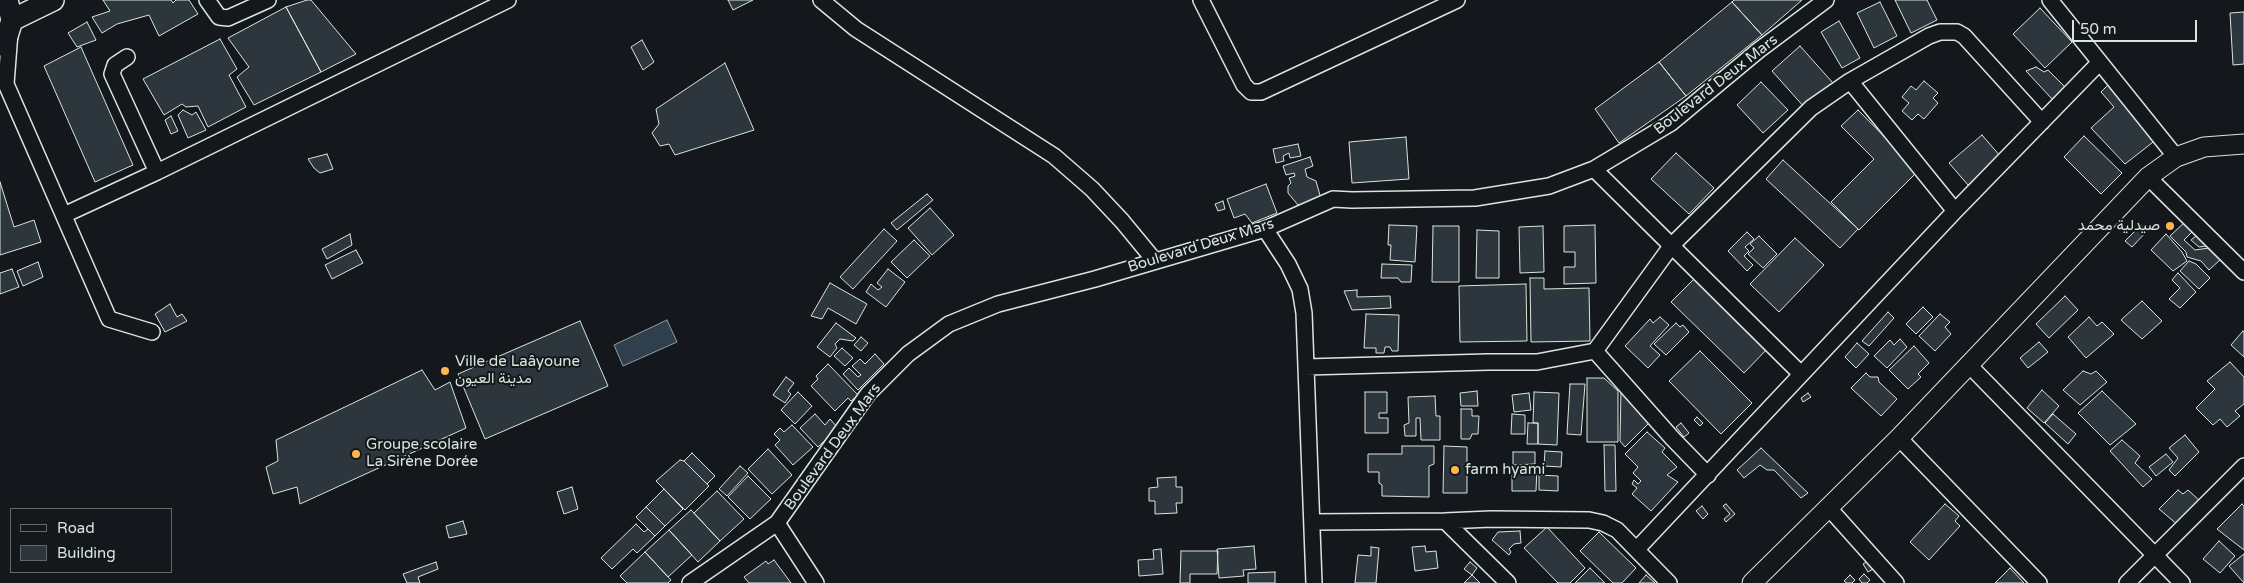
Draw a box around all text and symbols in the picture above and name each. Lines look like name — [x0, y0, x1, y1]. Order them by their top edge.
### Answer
scale bar — [2074, 10, 2199, 42]
text: 50 m — [2080, 20, 2117, 38]
street label: Boulevard Deux Mars — [1650, 31, 1782, 139]
street label: Boulevard Deux Mars — [1126, 215, 1276, 277]
place label: صيدلية محمد — [2078, 217, 2160, 235]
marker: صيدلية محمد — [2164, 220, 2176, 232]
place label: Ville de Laâyoune مدينة العيون — [455, 353, 580, 388]
marker: Ville de Laâyoune مدينة العيون — [439, 365, 451, 377]
street label: Boulevard Deux Mars — [781, 380, 885, 514]
place label: Groupe scolaire La Sirène Dorée — [366, 436, 478, 471]
marker: Groupe scolaire La Sirène Dorée — [350, 448, 362, 460]
place label: farm hyami — [1465, 461, 1545, 479]
marker: farm hyami — [1449, 464, 1461, 476]
legend — [10, 508, 172, 573]
text: Road — [57, 519, 95, 537]
text: Building — [57, 544, 116, 562]

